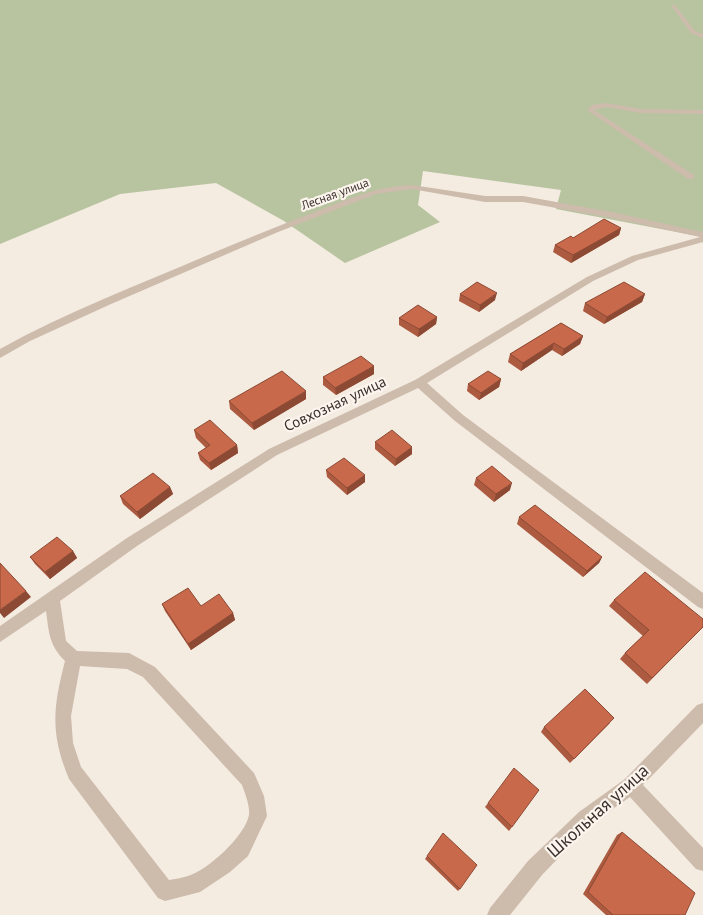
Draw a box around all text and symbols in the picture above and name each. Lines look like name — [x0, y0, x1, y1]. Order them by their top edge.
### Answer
street label: Лесная улица — [298, 174, 371, 213]
street label: Совхозная улица — [281, 372, 389, 435]
street label: Школьная улица — [542, 759, 653, 862]

